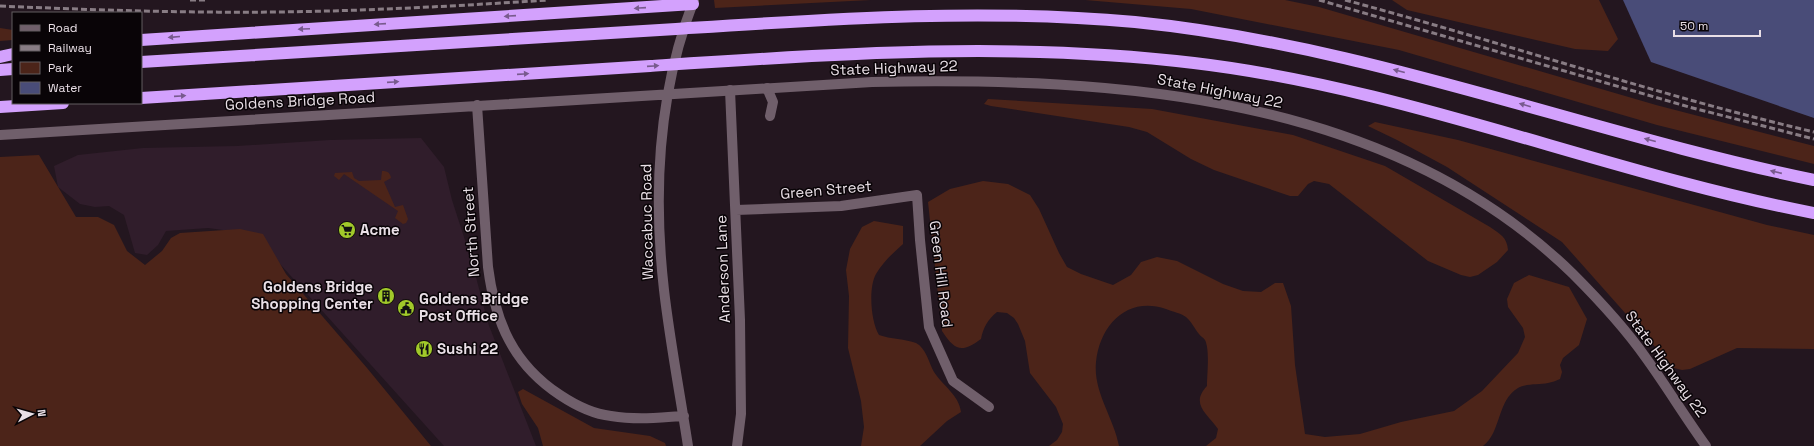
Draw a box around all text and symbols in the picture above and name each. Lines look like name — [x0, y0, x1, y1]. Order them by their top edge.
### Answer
one-way arrow — [634, 4, 646, 11]
legend — [12, 12, 142, 104]
scale bar — [1674, 12, 1760, 38]
one-way arrow — [504, 13, 516, 20]
text: 50 m — [1680, 18, 1708, 34]
text: Road — [48, 20, 77, 36]
one-way arrow — [374, 21, 386, 28]
one-way arrow — [298, 26, 310, 33]
one-way arrow — [168, 34, 180, 41]
text: Railway — [48, 40, 92, 56]
street label: State Highway 22 — [830, 56, 958, 79]
text: Park — [48, 60, 73, 76]
one-way arrow — [647, 62, 659, 69]
one-way arrow — [1393, 67, 1406, 73]
street label: State Highway 22 — [1156, 69, 1284, 112]
one-way arrow — [517, 70, 529, 77]
one-way arrow — [387, 79, 400, 86]
text: Water — [48, 80, 82, 96]
street label: Goldens Bridge Road — [224, 87, 376, 114]
one-way arrow — [174, 92, 186, 99]
one-way arrow — [1518, 102, 1530, 108]
one-way arrow — [1644, 137, 1656, 143]
street label: Waccabuc Road — [636, 164, 657, 280]
one-way arrow — [1770, 168, 1782, 174]
street label: Green Street — [779, 176, 873, 203]
street label: North Street — [458, 186, 483, 278]
street label: Anderson Lane — [711, 215, 734, 323]
street label: Green Hill Road — [926, 219, 957, 329]
supermarket icon: Acme — [337, 220, 357, 240]
place label: Acme — [360, 220, 400, 239]
place label: Goldens Bridge Shopping Center — [251, 277, 373, 313]
building icon: Goldens Bridge Shopping Center — [376, 286, 396, 306]
place label: Goldens Bridge Post Office — [419, 289, 529, 325]
public building icon: Goldens Bridge Post Office — [396, 298, 416, 318]
street label: State Highway 22 — [1621, 307, 1711, 421]
restaurant icon: Sushi 22 — [414, 339, 434, 359]
place label: Sushi 22 — [437, 339, 498, 358]
north arrow — [12, 394, 52, 434]
text: N — [35, 409, 49, 417]

